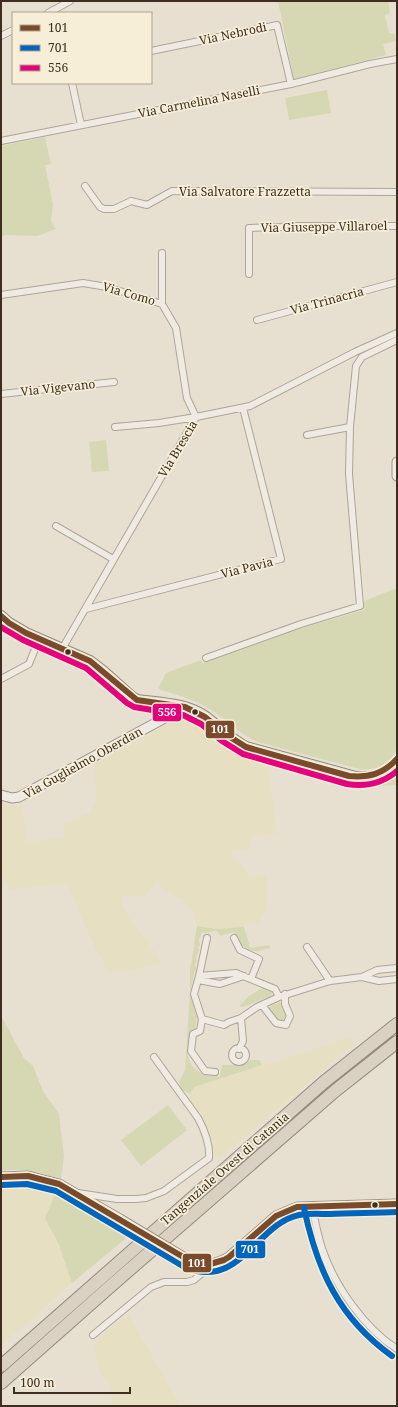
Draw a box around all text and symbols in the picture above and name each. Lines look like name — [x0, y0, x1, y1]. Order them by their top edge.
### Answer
legend — [12, 12, 152, 84]
street label: Via Nebrodi — [198, 18, 268, 49]
text: 101 — [48, 19, 68, 36]
text: 701 — [48, 39, 68, 56]
text: 556 — [48, 59, 68, 76]
street label: Via Carmelina Naselli — [137, 81, 261, 122]
street label: Via Salvatore Frazzetta — [179, 183, 311, 200]
street label: Via Giuseppe Villaroel — [260, 217, 388, 236]
street label: Via Como — [101, 278, 158, 309]
street label: Via Trinacria — [288, 282, 366, 318]
street label: Via Vigevano — [20, 375, 96, 400]
street label: Via Brescia — [154, 417, 201, 480]
street label: Via Pavia — [219, 553, 275, 582]
unlabelled marker — [63, 647, 73, 657]
line badge: 556 — [152, 703, 182, 722]
text: 556 — [158, 704, 176, 719]
unlabelled marker — [190, 707, 200, 717]
line badge: 101 — [205, 720, 235, 739]
text: 101 — [211, 721, 229, 736]
street label: Via Guglielmo Oberdan — [20, 723, 146, 802]
street label: Tangenziale Ovest di Catania — [157, 1108, 293, 1229]
unlabelled marker — [370, 1200, 380, 1210]
line badge: 701 — [235, 1240, 266, 1259]
text: 701 — [241, 1241, 259, 1256]
line badge: 101 — [182, 1253, 212, 1273]
text: 101 — [188, 1255, 206, 1270]
scale bar — [14, 1369, 130, 1395]
text: 100 m — [20, 1374, 55, 1391]

